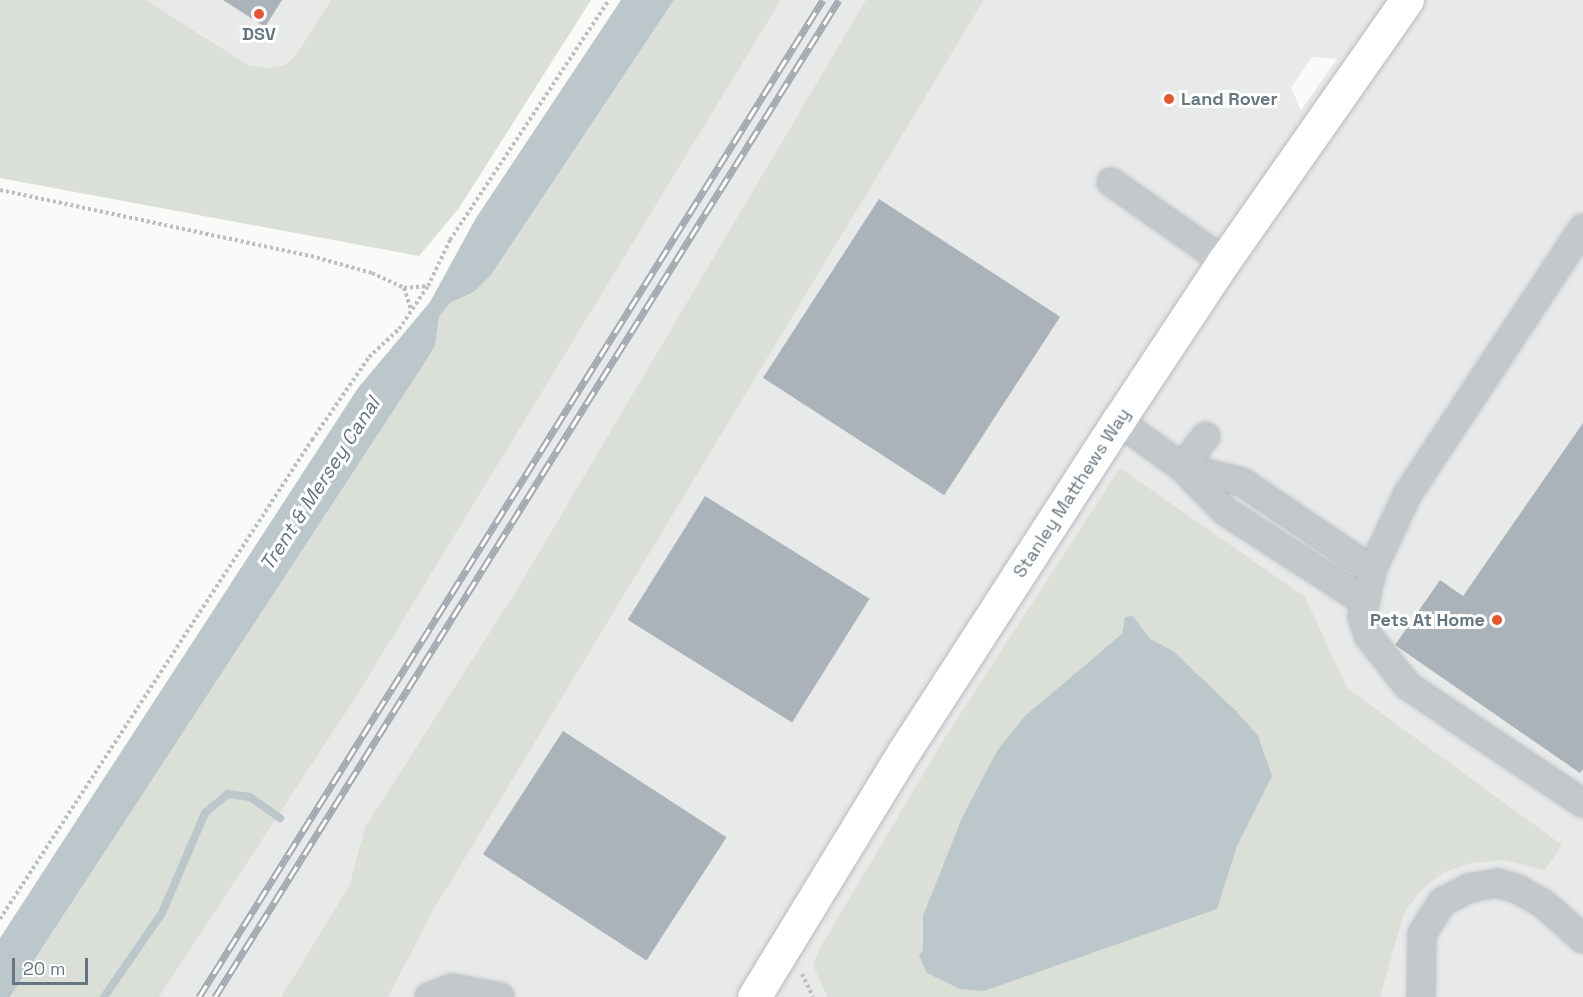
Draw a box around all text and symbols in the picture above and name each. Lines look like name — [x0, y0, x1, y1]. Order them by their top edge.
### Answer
marker: DSV — [252, 7, 266, 21]
place label: DSV — [242, 23, 276, 45]
place label: Land Rover — [1181, 88, 1278, 110]
marker: Land Rover — [1162, 92, 1176, 106]
water label: Trent & Mersey Canal — [255, 393, 385, 575]
street label: Stanley Matthews Way — [1009, 404, 1135, 582]
place label: Pets At Home — [1370, 609, 1485, 631]
marker: Pets At Home — [1490, 613, 1504, 627]
scale bar — [15, 946, 92, 984]
text: 20 m — [23, 957, 66, 980]

